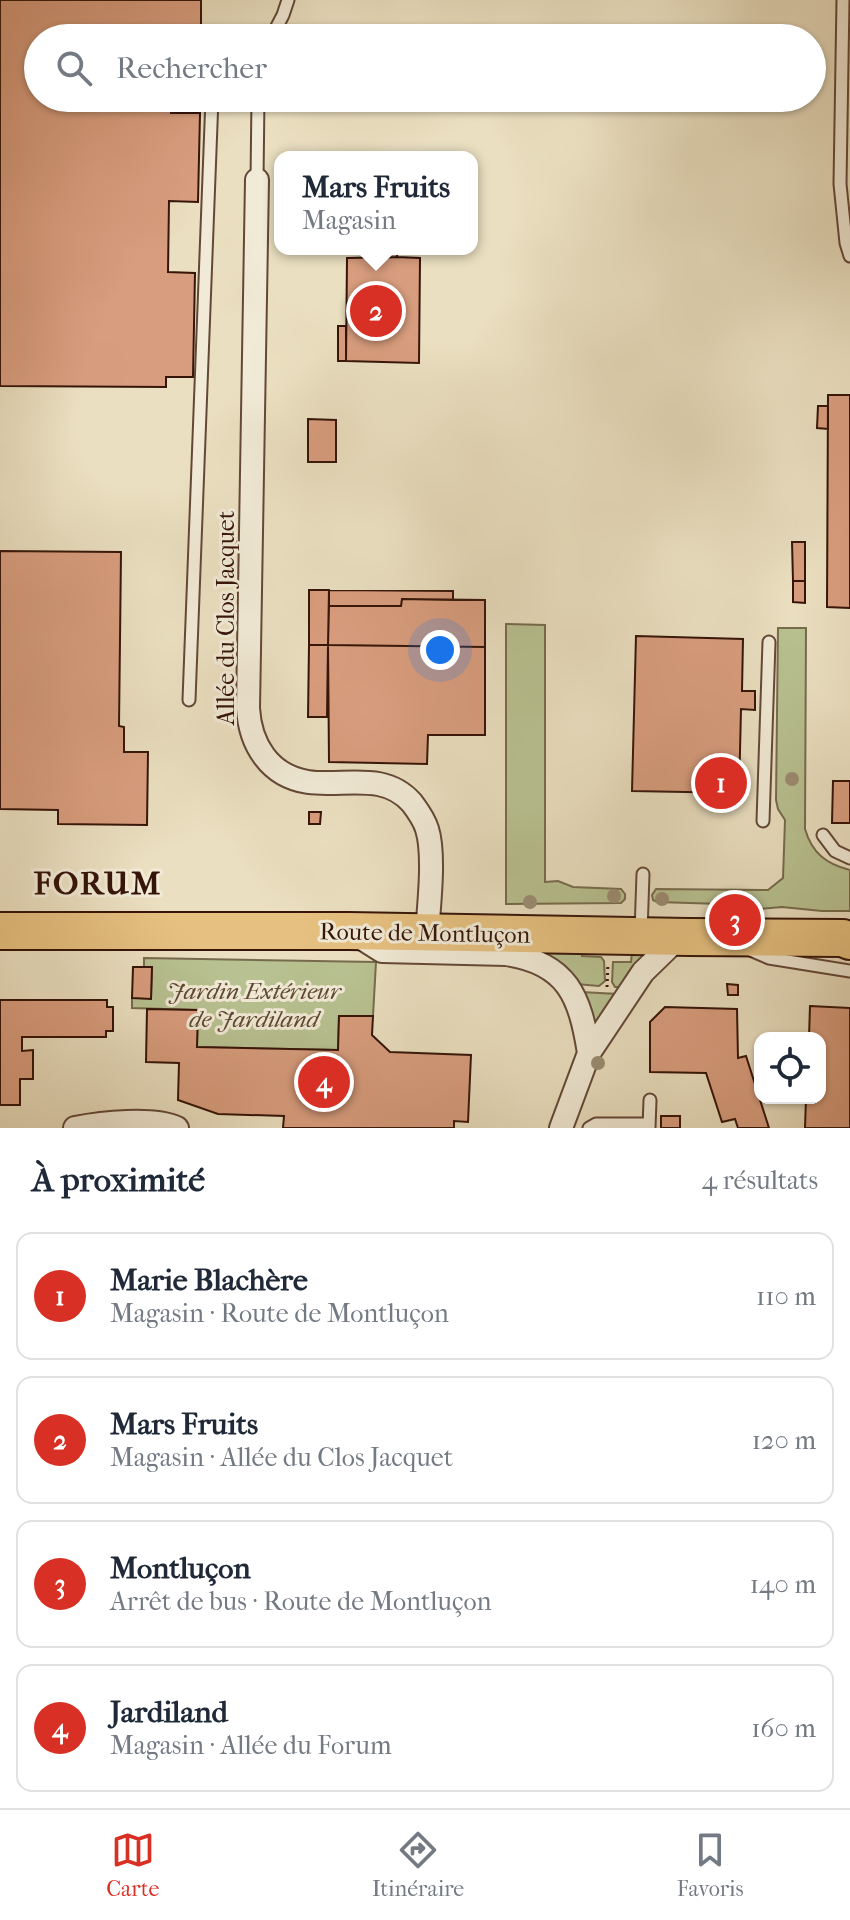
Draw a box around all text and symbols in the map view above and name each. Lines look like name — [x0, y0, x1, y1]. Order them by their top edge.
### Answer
search box — [24, 24, 826, 112]
icon: search — [52, 46, 96, 90]
text: Rechercher — [116, 51, 267, 86]
popup — [274, 151, 478, 255]
text: Mars Fruits — [302, 170, 450, 205]
text: Magasin — [302, 205, 396, 236]
pin: 2 — [350, 281, 402, 341]
street label: Allée du Clos Jacquet — [212, 510, 240, 726]
your location — [420, 630, 460, 670]
pin: 1 — [695, 753, 747, 813]
district label: FORUM — [34, 865, 162, 902]
pin: 3 — [709, 890, 761, 950]
street label: Route de Montluçon — [319, 917, 531, 950]
park label: Jardin Extérieur de Jardiland — [167, 977, 343, 1033]
map controls — [754, 1032, 826, 1104]
button: locate — [754, 1032, 826, 1104]
pin: 4 — [298, 1052, 350, 1112]
text: À proximité — [32, 1160, 205, 1200]
text: 4 résultats — [702, 1165, 818, 1196]
text: Marie Blachère — [110, 1263, 308, 1298]
text: 1 — [55, 1281, 65, 1312]
text: 110 m — [756, 1281, 816, 1312]
text: Magasin · Route de Montluçon — [110, 1298, 449, 1329]
text: Mars Fruits — [110, 1407, 258, 1442]
text: 2 — [53, 1425, 67, 1456]
text: 120 m — [752, 1425, 816, 1456]
text: Magasin · Allée du Clos Jacquet — [110, 1442, 453, 1473]
text: Montluçon — [110, 1551, 251, 1586]
text: 3 — [55, 1569, 65, 1600]
text: 140 m — [750, 1569, 816, 1600]
text: Arrêt de bus · Route de Montluçon — [110, 1586, 492, 1617]
text: Jardiland — [110, 1695, 228, 1730]
text: 4 — [52, 1713, 68, 1744]
text: 160 m — [751, 1713, 816, 1744]
text: Magasin · Allée du Forum — [110, 1730, 392, 1761]
tab: Carte — [106, 1828, 159, 1902]
tab: Itinéraire — [372, 1828, 464, 1902]
tab: Favoris — [677, 1828, 744, 1902]

